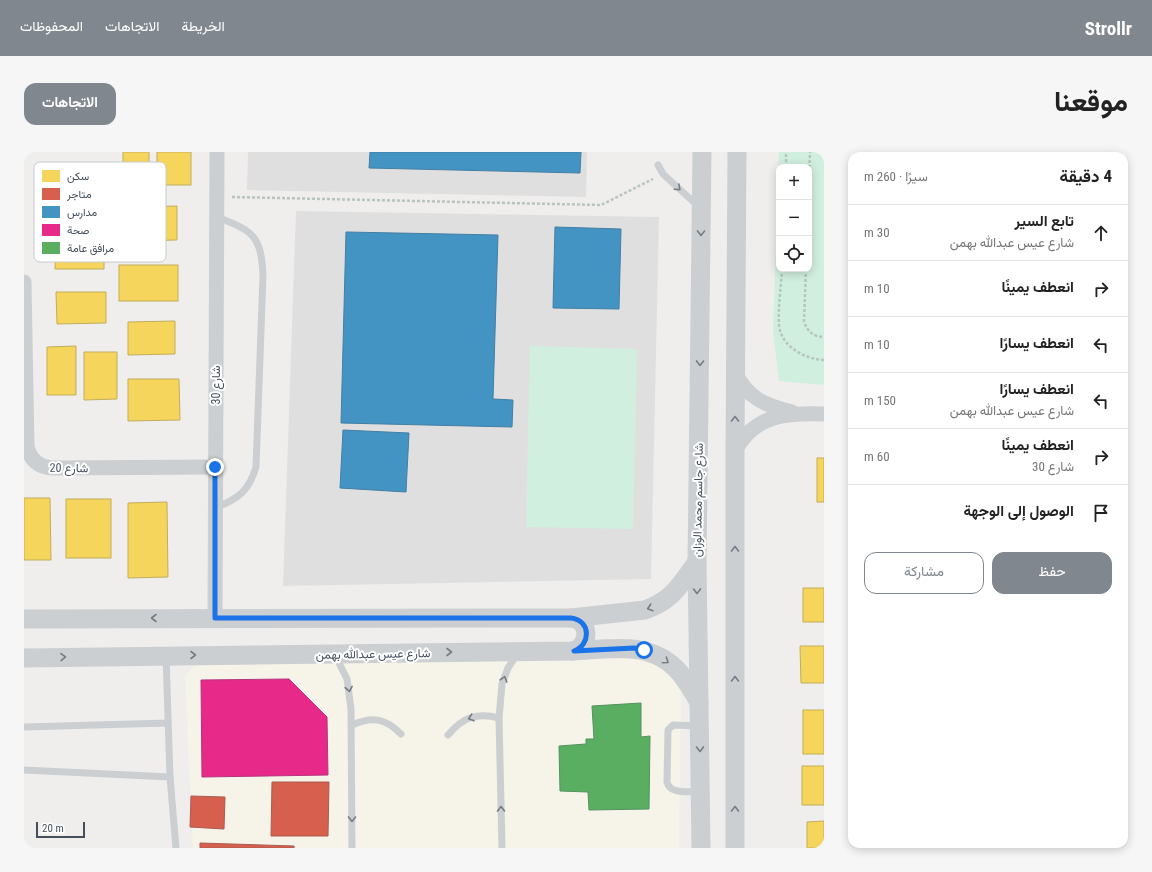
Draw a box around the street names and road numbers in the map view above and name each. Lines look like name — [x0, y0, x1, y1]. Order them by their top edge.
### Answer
street label: شارع 30 — [209, 366, 225, 404]
street label: شارع جاسم محمد الوزان — [690, 443, 708, 557]
street label: شارع 20 — [49, 461, 88, 477]
street label: شارع عيس عبدالله بهمن — [315, 646, 431, 664]

